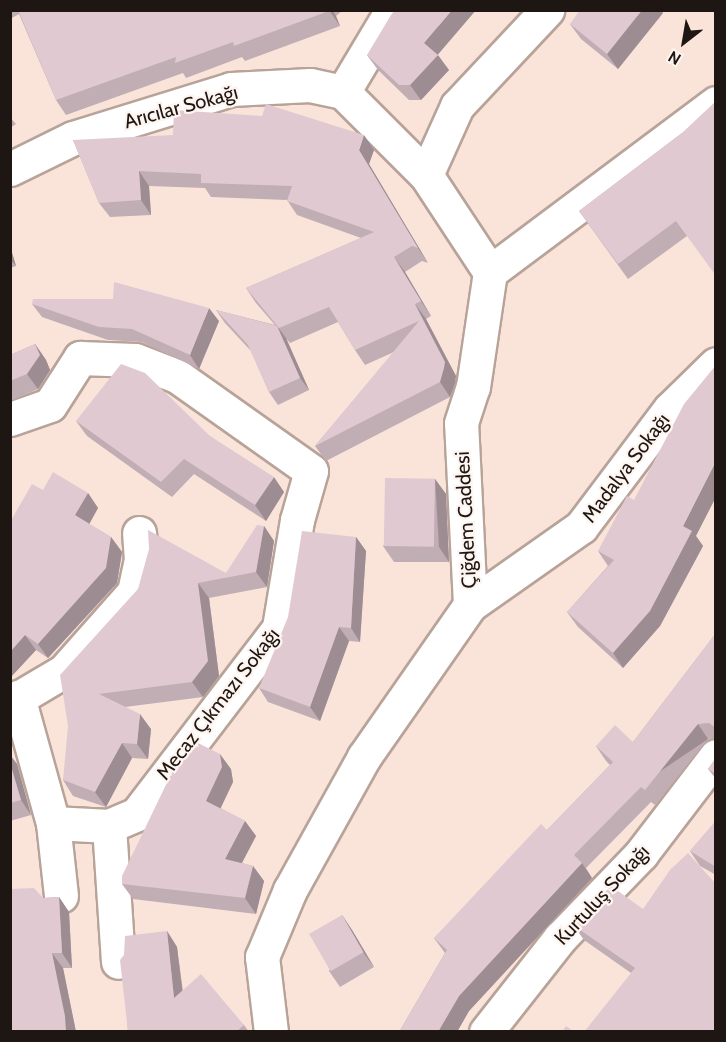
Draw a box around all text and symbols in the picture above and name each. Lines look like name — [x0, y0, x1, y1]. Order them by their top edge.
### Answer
north arrow — [654, 12, 714, 72]
text: N — [665, 47, 684, 69]
street label: Arıcılar Sokağı — [122, 80, 240, 134]
street label: Madalya Sokağı — [577, 409, 675, 527]
street label: Çiğdem Caddesi — [450, 451, 482, 589]
street label: Mecaz Çıkmazı Sokağı — [151, 623, 285, 785]
street label: Kurtuluş Sokağı — [550, 840, 654, 950]

